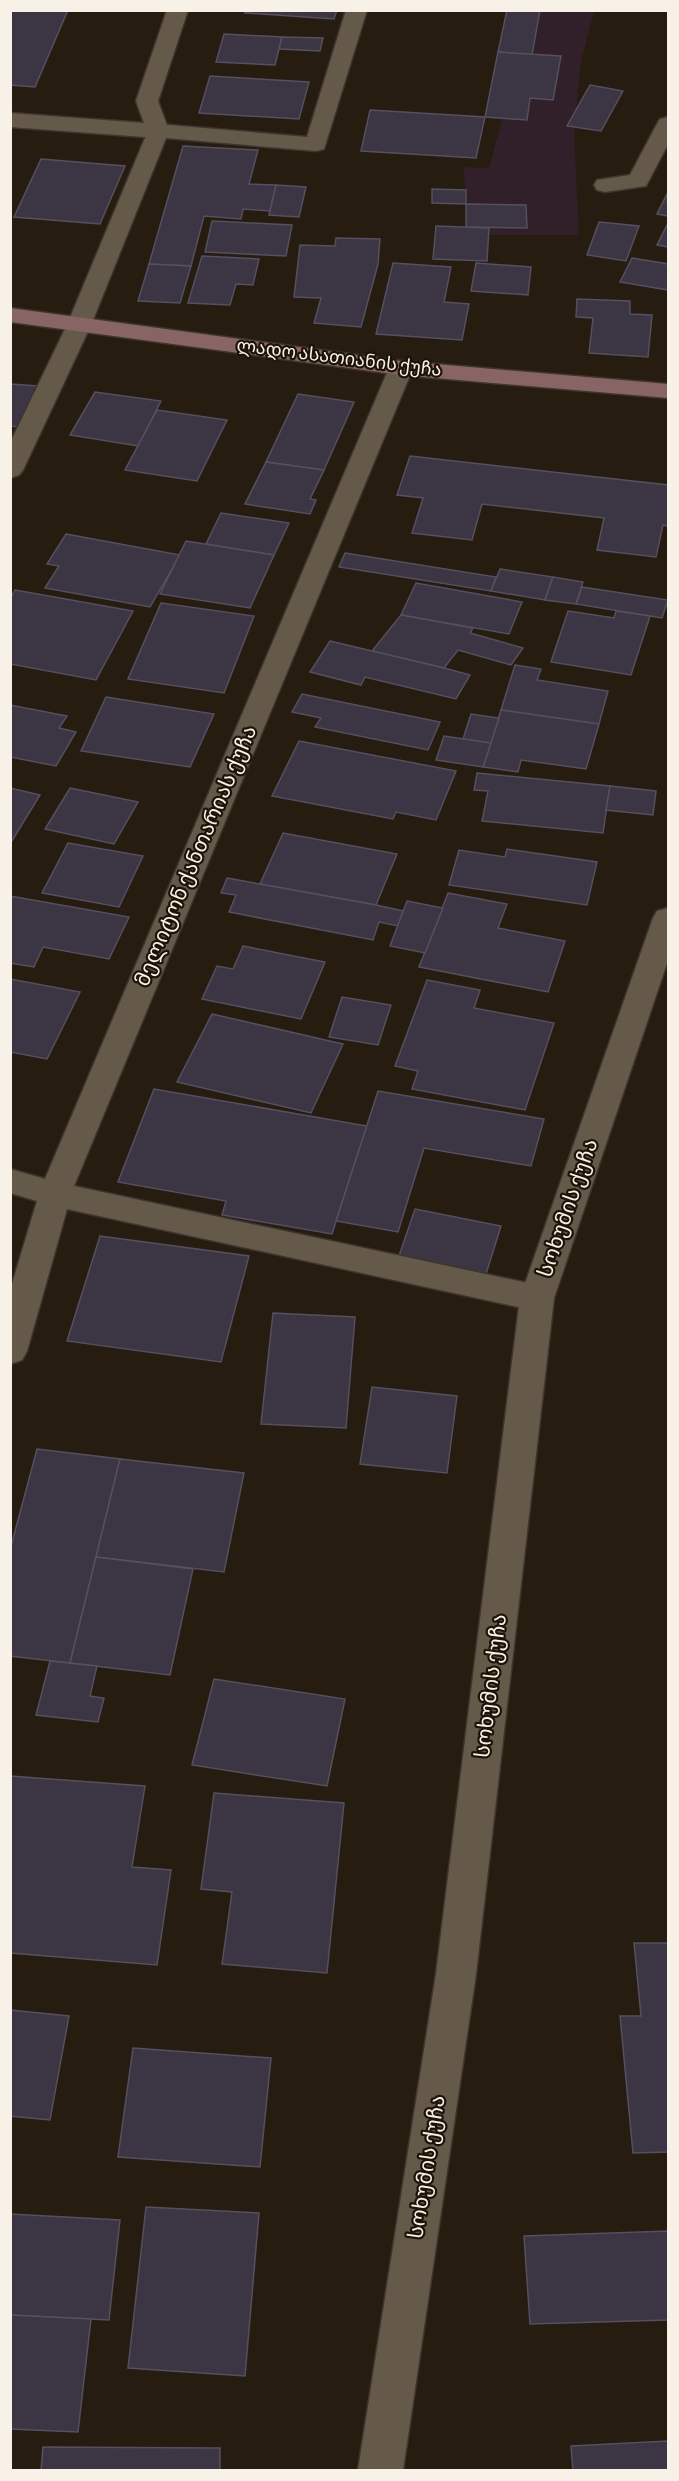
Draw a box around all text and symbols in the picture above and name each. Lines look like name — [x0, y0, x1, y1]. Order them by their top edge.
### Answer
street label: ლადო ასათიანის ქუჩა — [235, 335, 443, 381]
street label: მელიტონ ქანთარიას ქუჩა — [130, 722, 262, 990]
street label: სოხუმის ქუჩა — [533, 1136, 603, 1280]
street label: სოხუმის ქუჩა — [470, 1613, 512, 1759]
street label: სოხუმის ქუჩა — [403, 2094, 451, 2240]

